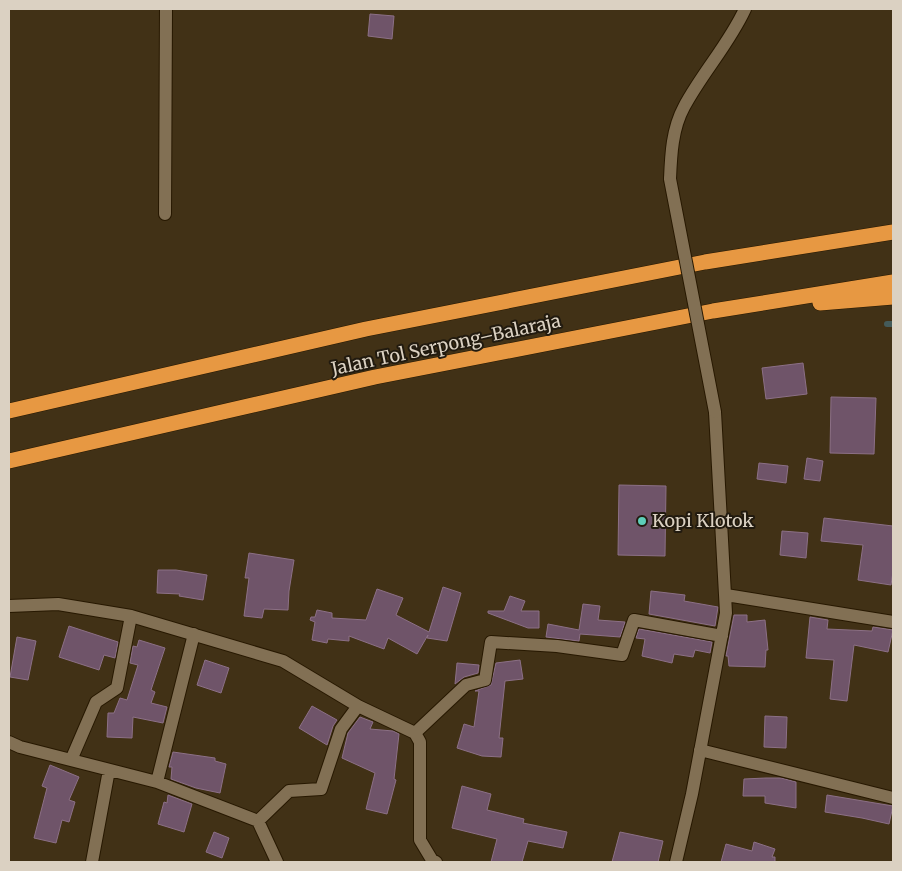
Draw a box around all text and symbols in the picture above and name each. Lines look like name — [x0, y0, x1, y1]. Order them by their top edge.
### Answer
street label: Jalan Tol Serpong–Balaraja — [328, 309, 563, 380]
place label: Kopi Klotok — [652, 509, 754, 532]
marker: Kopi Klotok — [636, 515, 648, 527]

